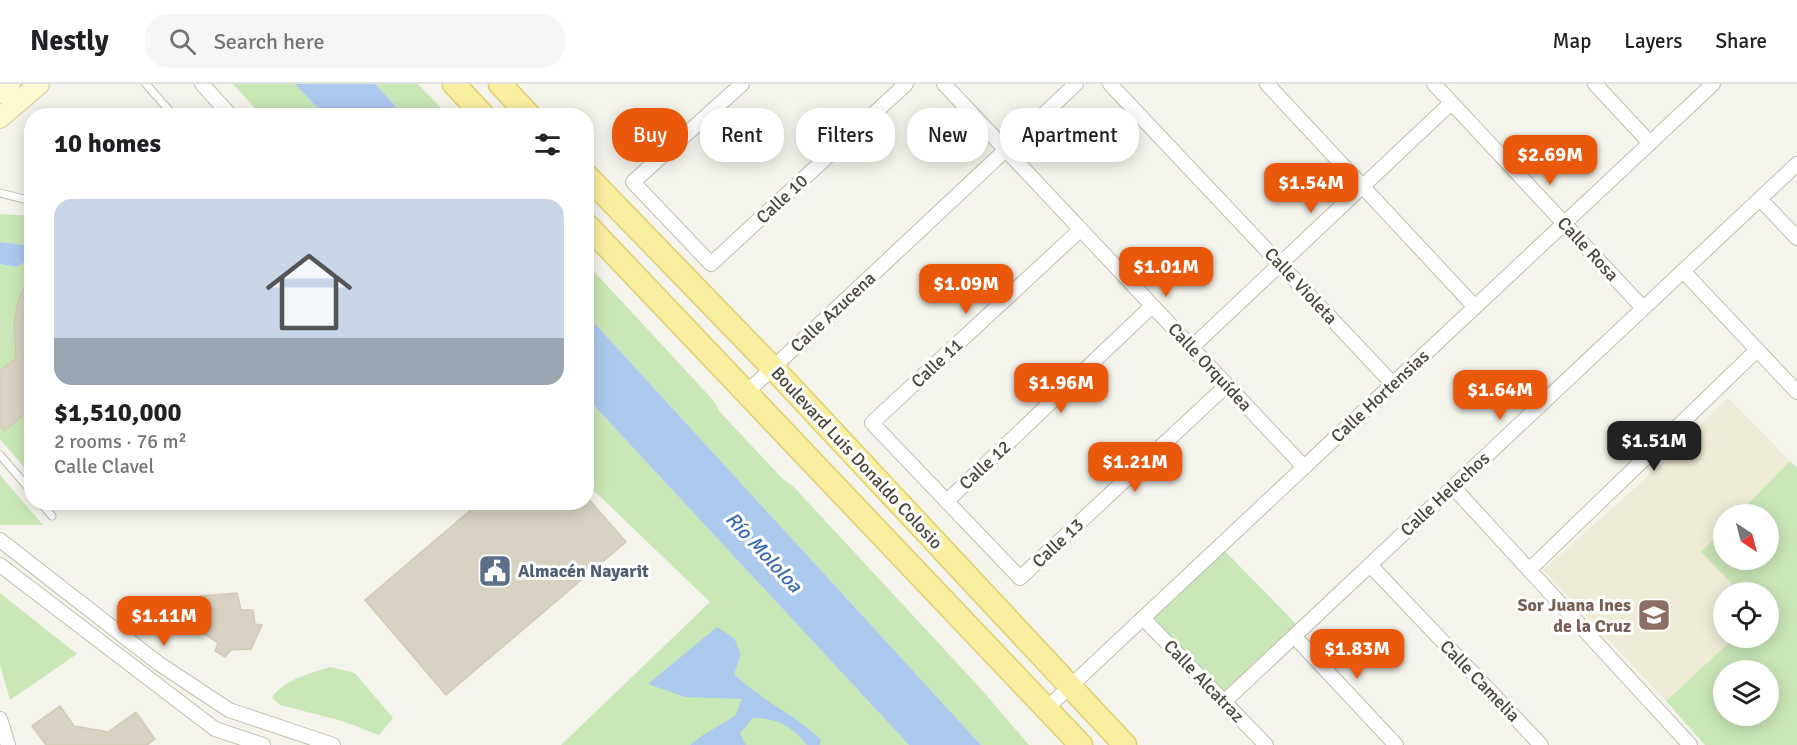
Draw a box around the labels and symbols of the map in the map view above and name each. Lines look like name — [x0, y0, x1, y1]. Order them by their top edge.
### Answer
pin: $2.69M — [1501, 135, 1599, 186]
pin: $1.54M — [1262, 163, 1360, 214]
street label: Calle 10 — [752, 170, 812, 228]
street label: Calle Rosa — [1553, 212, 1623, 286]
street label: Calle Violeta — [1260, 243, 1342, 329]
pin: $1.01M — [1117, 247, 1215, 298]
pin: $1.09M — [917, 264, 1015, 315]
street label: Calle Azucena — [786, 267, 880, 357]
street label: Calle Orquídea — [1163, 318, 1257, 416]
street label: Calle 11 — [907, 334, 967, 392]
street label: Calle Hortensias — [1326, 345, 1434, 447]
street label: Boulevard Luis Donaldo Colosio — [767, 362, 947, 554]
pin: $1.96M — [1012, 363, 1110, 414]
pin: $1.64M — [1451, 370, 1549, 421]
pin: $1.51M — [1605, 421, 1703, 472]
street label: Calle 12 — [955, 436, 1015, 494]
pin: $1.21M — [1086, 442, 1184, 493]
street label: Calle Helechos — [1396, 447, 1494, 541]
north arrow — [1713, 504, 1779, 570]
water label: Río Mololoa — [720, 507, 808, 598]
street label: Calle 13 — [1028, 514, 1088, 572]
public building icon: Almacén Nayarit — [477, 553, 513, 589]
place label: Almacén Nayarit — [518, 560, 649, 582]
place label: Sor Juana Ines de la Cruz — [1517, 594, 1631, 637]
pin: $1.11M — [115, 596, 213, 647]
school or university icon: Sor Juana Ines de la Cruz — [1636, 597, 1672, 633]
pin: $1.83M — [1308, 629, 1406, 680]
street label: Calle Alcatraz — [1159, 635, 1249, 727]
street label: Calle Camelia — [1435, 635, 1525, 727]

